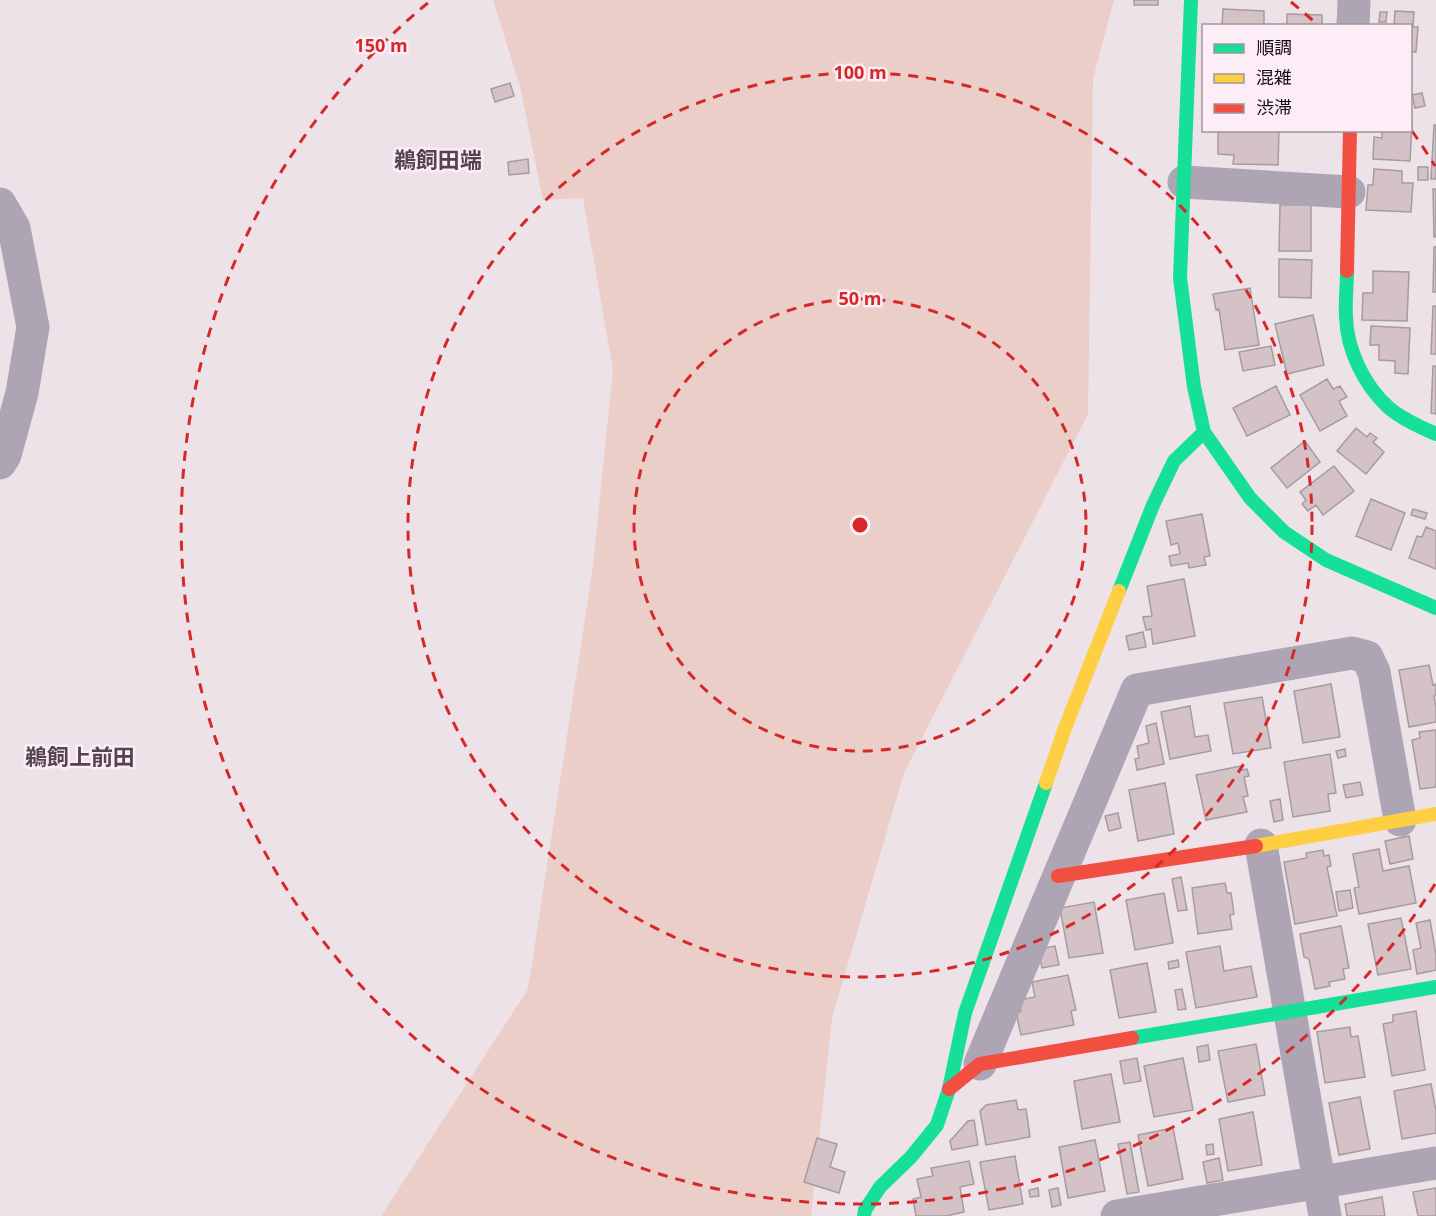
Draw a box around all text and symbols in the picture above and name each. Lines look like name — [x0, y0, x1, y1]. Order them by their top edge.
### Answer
legend — [1202, 24, 1412, 132]
text: 150 m — [354, 33, 408, 57]
text: 順調 — [1256, 35, 1292, 59]
text: 100 m — [833, 60, 887, 84]
text: 混雑 — [1256, 65, 1292, 89]
text: 渋滞 — [1256, 95, 1292, 119]
district label: 鵜飼田端 — [394, 144, 482, 174]
text: 50 m — [839, 286, 881, 310]
centre of rings — [850, 515, 870, 535]
district label: 鵜飼上前田 — [25, 741, 135, 771]

